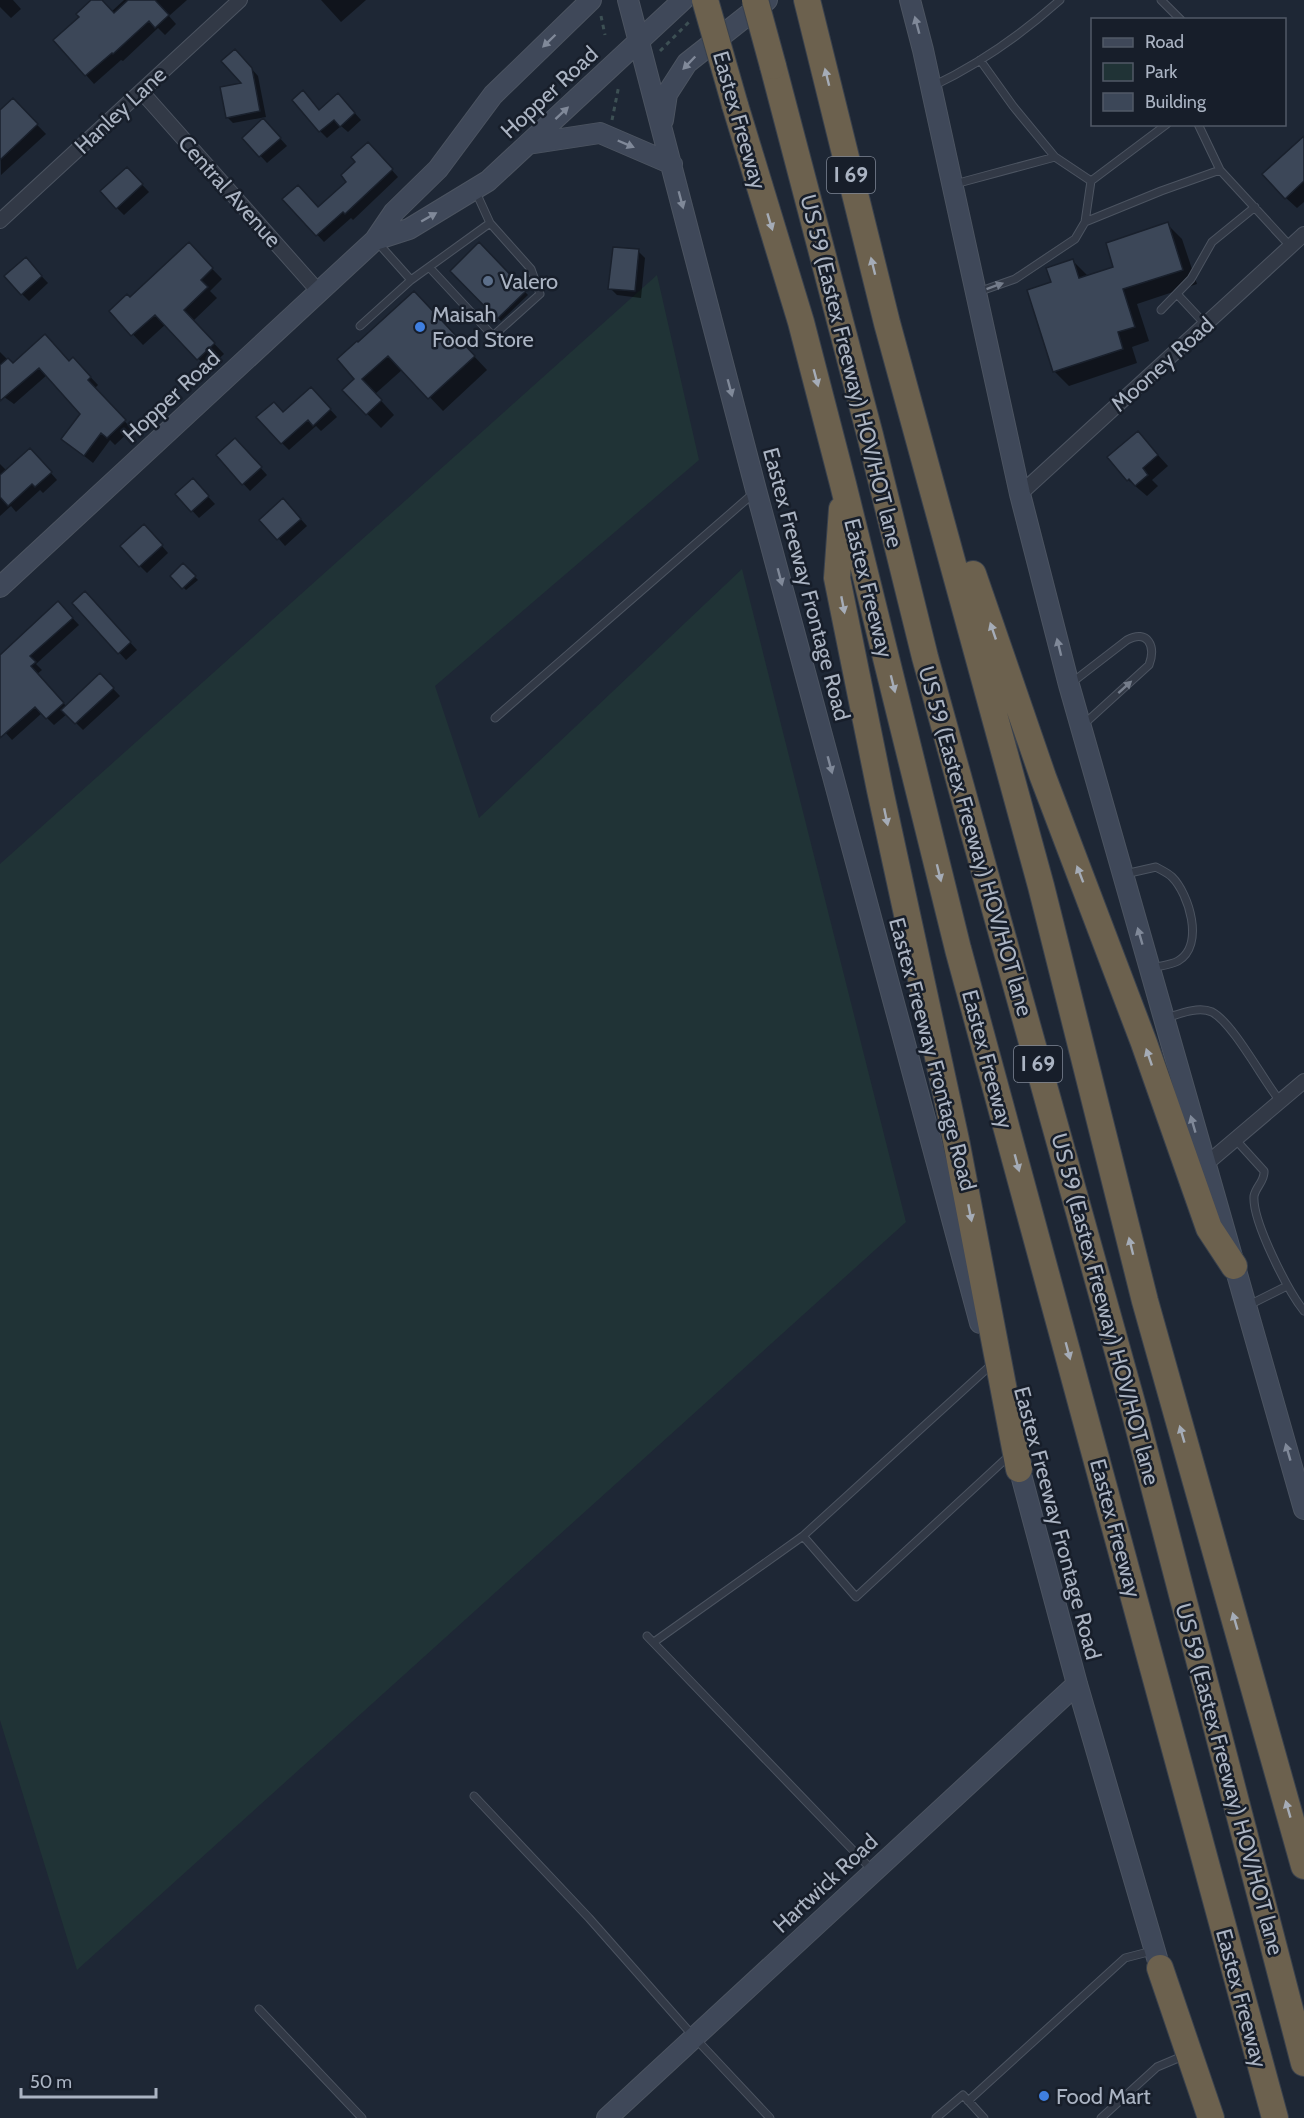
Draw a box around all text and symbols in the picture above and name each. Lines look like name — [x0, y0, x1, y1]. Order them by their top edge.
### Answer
one-way arrow — [912, 16, 921, 34]
legend — [1091, 18, 1286, 126]
text: Road — [1145, 31, 1184, 53]
one-way arrow — [542, 33, 556, 47]
street label: Hopper Road — [495, 41, 603, 144]
street label: Eastex Freeway — [707, 48, 772, 192]
one-way arrow — [682, 56, 696, 71]
street label: Hanley Lane — [69, 61, 172, 160]
text: Park — [1145, 61, 1178, 83]
one-way arrow — [821, 68, 831, 86]
text: Building — [1145, 91, 1207, 113]
one-way arrow — [554, 106, 569, 120]
street label: Central Avenue — [172, 130, 287, 253]
one-way arrow — [617, 139, 635, 149]
road number: I 69 — [827, 157, 875, 193]
one-way arrow — [677, 191, 686, 209]
street label: US 59 (Eastex Freeway) HOV/HOT lane — [795, 192, 909, 550]
one-way arrow — [421, 212, 438, 222]
one-way arrow — [766, 213, 775, 231]
one-way arrow — [868, 257, 878, 276]
place label: Valero — [500, 268, 558, 295]
marker: Valero — [481, 274, 495, 288]
one-way arrow — [987, 280, 1005, 290]
place label: Maisah Food Store — [432, 301, 534, 353]
street label: Mooney Road — [1105, 311, 1219, 418]
marker: Maisah Food Store — [413, 320, 427, 334]
street label: Hopper Road — [117, 345, 225, 448]
one-way arrow — [811, 369, 821, 387]
one-way arrow — [726, 380, 735, 398]
street label: Eastex Freeway Frontage Road — [757, 445, 856, 724]
street label: Eastex Freeway — [838, 516, 899, 661]
one-way arrow — [775, 568, 785, 586]
one-way arrow — [838, 596, 848, 614]
one-way arrow — [988, 622, 997, 640]
one-way arrow — [1054, 638, 1064, 656]
street label: US 59 (Eastex Freeway) HOV/HOT lane — [913, 663, 1039, 1019]
one-way arrow — [888, 675, 898, 693]
one-way arrow — [1117, 680, 1132, 694]
one-way arrow — [826, 756, 836, 774]
one-way arrow — [882, 808, 891, 827]
one-way arrow — [935, 864, 945, 882]
one-way arrow — [1075, 865, 1085, 883]
street label: Eastex Freeway Frontage Road — [883, 915, 982, 1194]
one-way arrow — [1135, 927, 1144, 945]
street label: Eastex Freeway — [956, 987, 1019, 1131]
road number: I 69 — [1014, 1046, 1062, 1082]
one-way arrow — [1143, 1048, 1153, 1066]
one-way arrow — [1188, 1115, 1197, 1133]
street label: US 59 (Eastex Freeway) HOV/HOT lane — [1046, 1130, 1166, 1488]
one-way arrow — [1013, 1154, 1022, 1172]
one-way arrow — [966, 1204, 975, 1223]
one-way arrow — [1126, 1236, 1136, 1255]
one-way arrow — [1064, 1342, 1074, 1360]
street label: Eastex Freeway Frontage Road — [1008, 1384, 1107, 1663]
one-way arrow — [1177, 1425, 1187, 1443]
one-way arrow — [1282, 1443, 1292, 1461]
street label: Eastex Freeway — [1084, 1456, 1147, 1600]
street label: US 59 (Eastex Freeway) HOV/HOT lane — [1170, 1600, 1290, 1958]
one-way arrow — [1230, 1612, 1239, 1630]
one-way arrow — [1283, 1800, 1292, 1818]
street label: Hartwick Road — [767, 1828, 883, 1939]
street label: Eastex Freeway — [1210, 1926, 1273, 2070]
scale bar — [21, 2061, 156, 2099]
text: 50 m — [30, 2071, 72, 2093]
place label: Food Mart — [1056, 2083, 1151, 2110]
marker: Food Mart — [1037, 2089, 1051, 2103]

